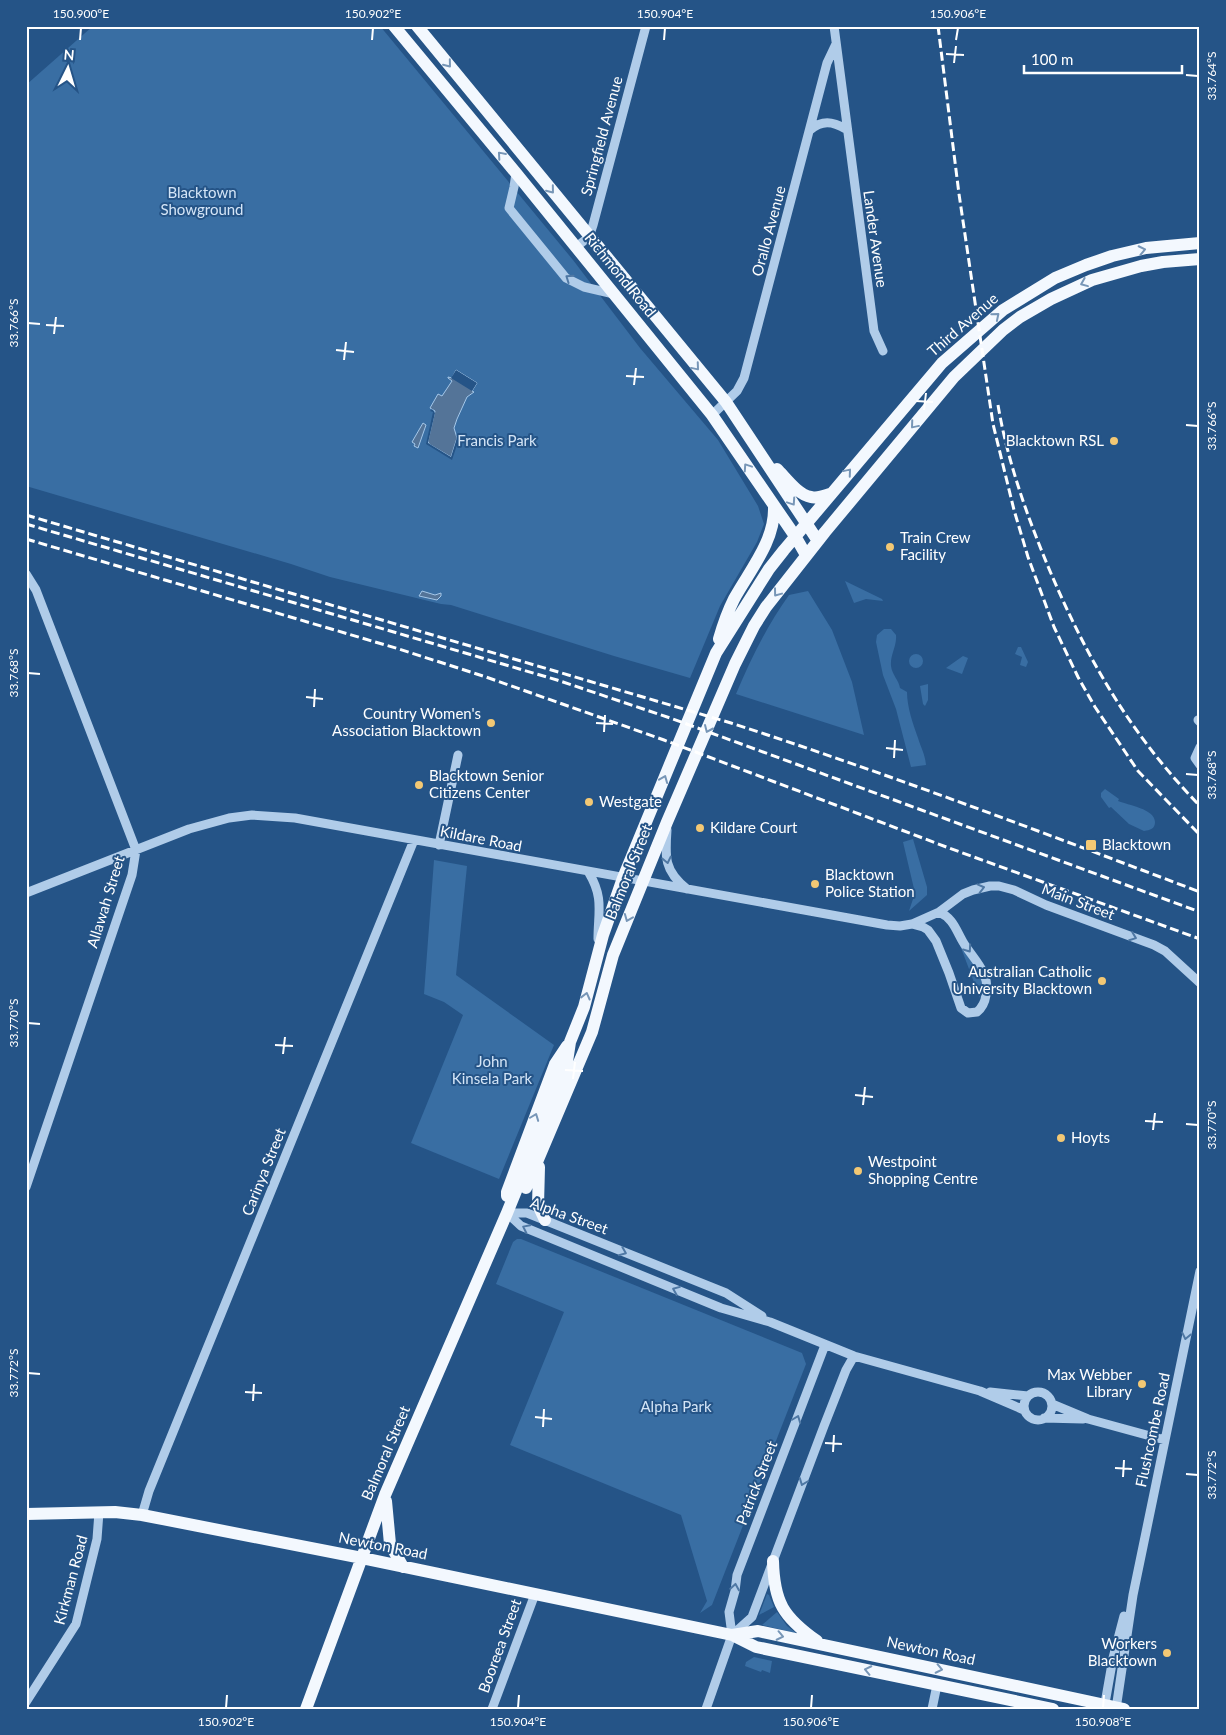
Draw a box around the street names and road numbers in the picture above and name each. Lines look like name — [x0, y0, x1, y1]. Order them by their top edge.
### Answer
street label: Springfield Avenue — [576, 74, 626, 198]
street label: Orallo Avenue — [747, 183, 789, 278]
street label: Lander Avenue — [860, 189, 892, 289]
street label: Richmond Road — [581, 229, 660, 320]
street label: Third Avenue — [924, 289, 1001, 360]
street label: Kildare Road — [439, 821, 524, 855]
street label: Balmoral Street — [601, 821, 656, 922]
street label: Allawah Street — [82, 853, 128, 950]
street label: Main Street — [1039, 879, 1118, 923]
street label: Carinya Street — [237, 1125, 289, 1218]
street label: Alpha Street — [528, 1193, 611, 1238]
street label: Flushcombe Road — [1131, 1371, 1173, 1489]
street label: Balmoral Street — [357, 1402, 413, 1503]
street label: Patrick Street — [732, 1437, 781, 1527]
street label: Newton Road — [337, 1528, 429, 1562]
street label: Kirkman Road — [49, 1533, 91, 1626]
street label: Booreea Street — [474, 1596, 525, 1695]
street label: Newton Road — [885, 1632, 977, 1668]

